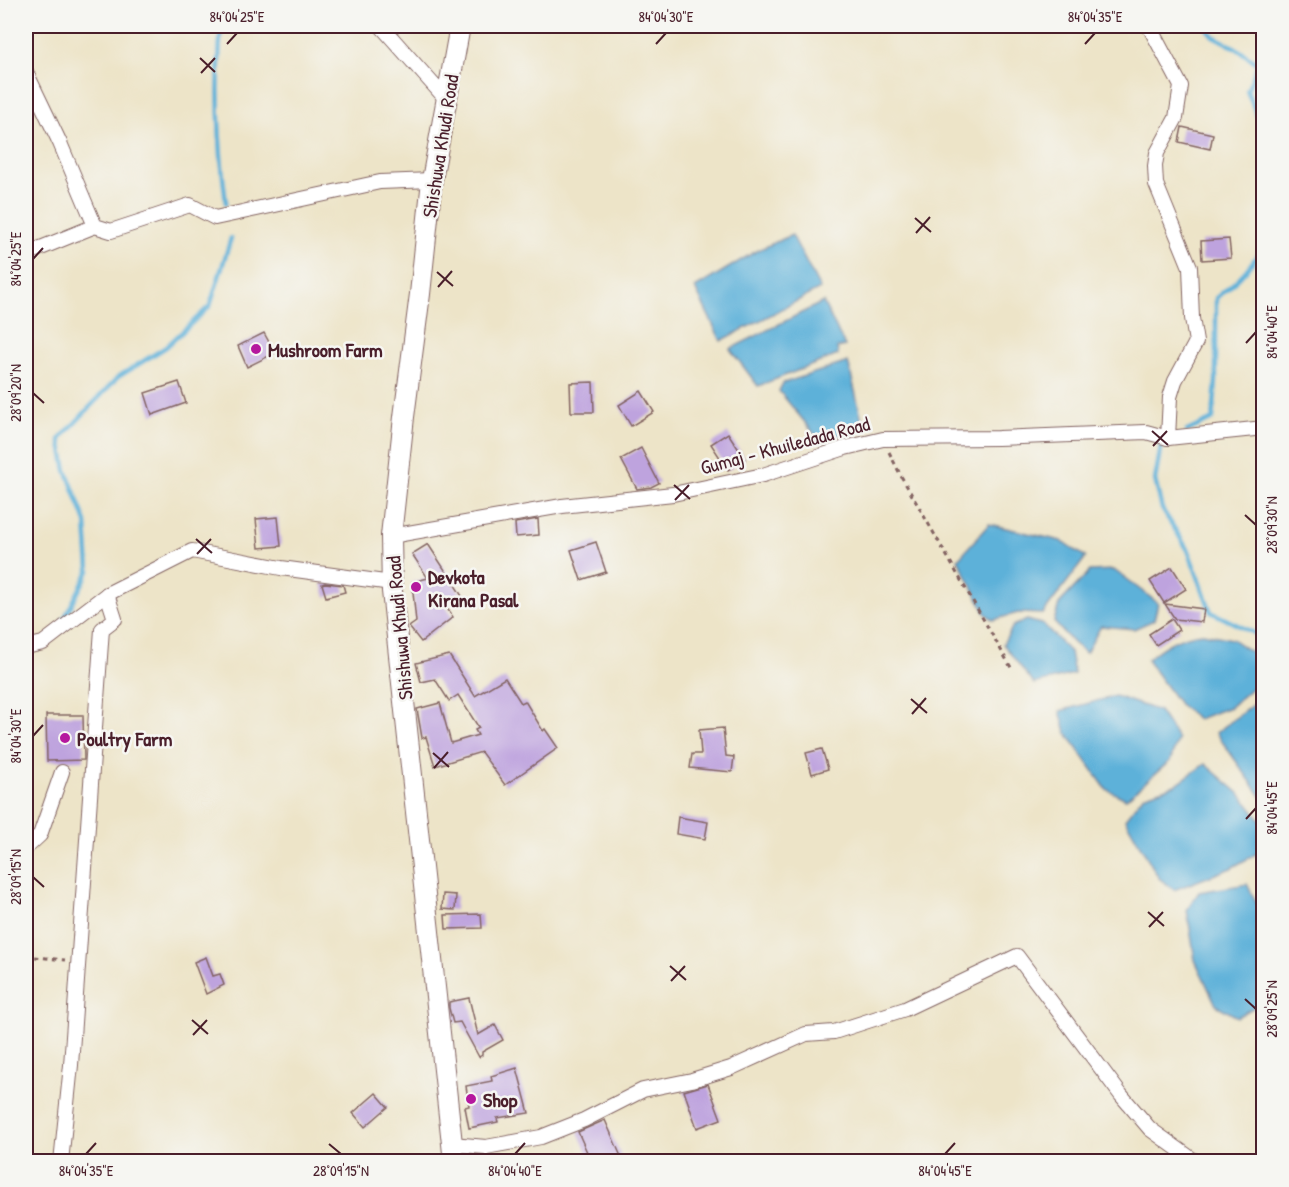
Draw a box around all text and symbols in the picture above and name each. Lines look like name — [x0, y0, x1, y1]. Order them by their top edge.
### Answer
text: 84°04'25"E — [210, 6, 265, 27]
text: 84°04'30"E — [638, 6, 694, 27]
text: 84°04'35"E — [1068, 6, 1123, 27]
street label: Shishuwa Khudi Road — [415, 72, 465, 219]
text: 84°04'25"E — [5, 231, 26, 286]
text: 84°04'40"E — [1261, 305, 1282, 359]
place label: Mushroom Farm — [268, 336, 383, 363]
marker: Mushroom Farm — [249, 342, 263, 356]
text: 28°09'20"N — [5, 364, 26, 422]
street label: Gumaj - Khuiledada Road — [697, 409, 873, 481]
text: 28°09'30"N — [1261, 496, 1282, 554]
street label: Shishuwa Khudi Road — [379, 555, 419, 701]
place label: Devkota Kirana Pasal — [428, 563, 519, 613]
marker: Devkota Kirana Pasal — [409, 580, 423, 594]
text: 84°04'30"E — [5, 708, 26, 764]
place label: Poultry Farm — [77, 725, 173, 753]
marker: Poultry Farm — [58, 731, 72, 745]
text: 84°04'45"E — [1261, 781, 1282, 835]
text: 28°09'15"N — [5, 849, 26, 905]
text: 28°09'25"N — [1261, 980, 1282, 1038]
place label: Shop — [483, 1086, 518, 1114]
marker: Shop — [464, 1092, 478, 1106]
text: 84°04'35"E — [59, 1160, 114, 1181]
text: 28°09'15"N — [313, 1160, 369, 1181]
text: 84°04'40"E — [488, 1160, 542, 1181]
text: 84°04'45"E — [918, 1160, 972, 1181]

